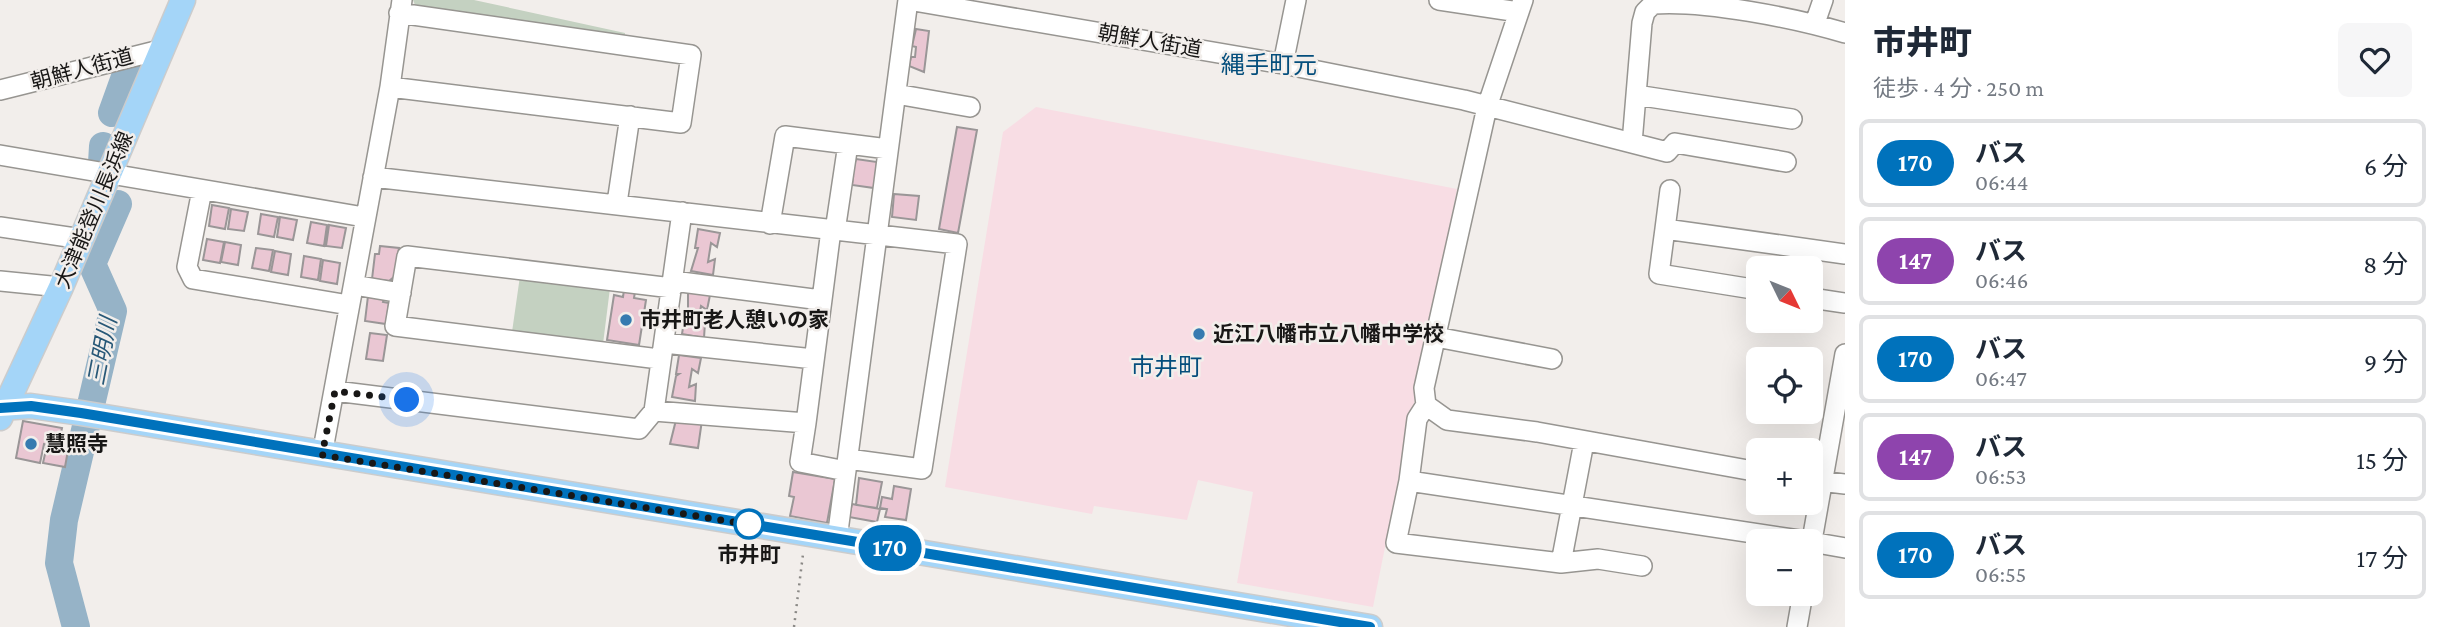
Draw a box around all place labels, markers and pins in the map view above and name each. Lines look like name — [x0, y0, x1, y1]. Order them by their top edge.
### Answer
place label: 市井町老人憩いの家 — [640, 308, 829, 332]
marker: 市井町老人憩いの家 — [618, 312, 634, 328]
place label: 近江八幡市立八幡中学校 — [1213, 322, 1444, 346]
marker: 近江八幡市立八幡中学校 — [1191, 326, 1207, 342]
place label: 慧照寺 — [45, 432, 108, 456]
marker: 慧照寺 — [23, 436, 39, 452]
marker: 市井町 — [734, 509, 764, 539]
place label: 市井町 — [718, 543, 781, 567]

